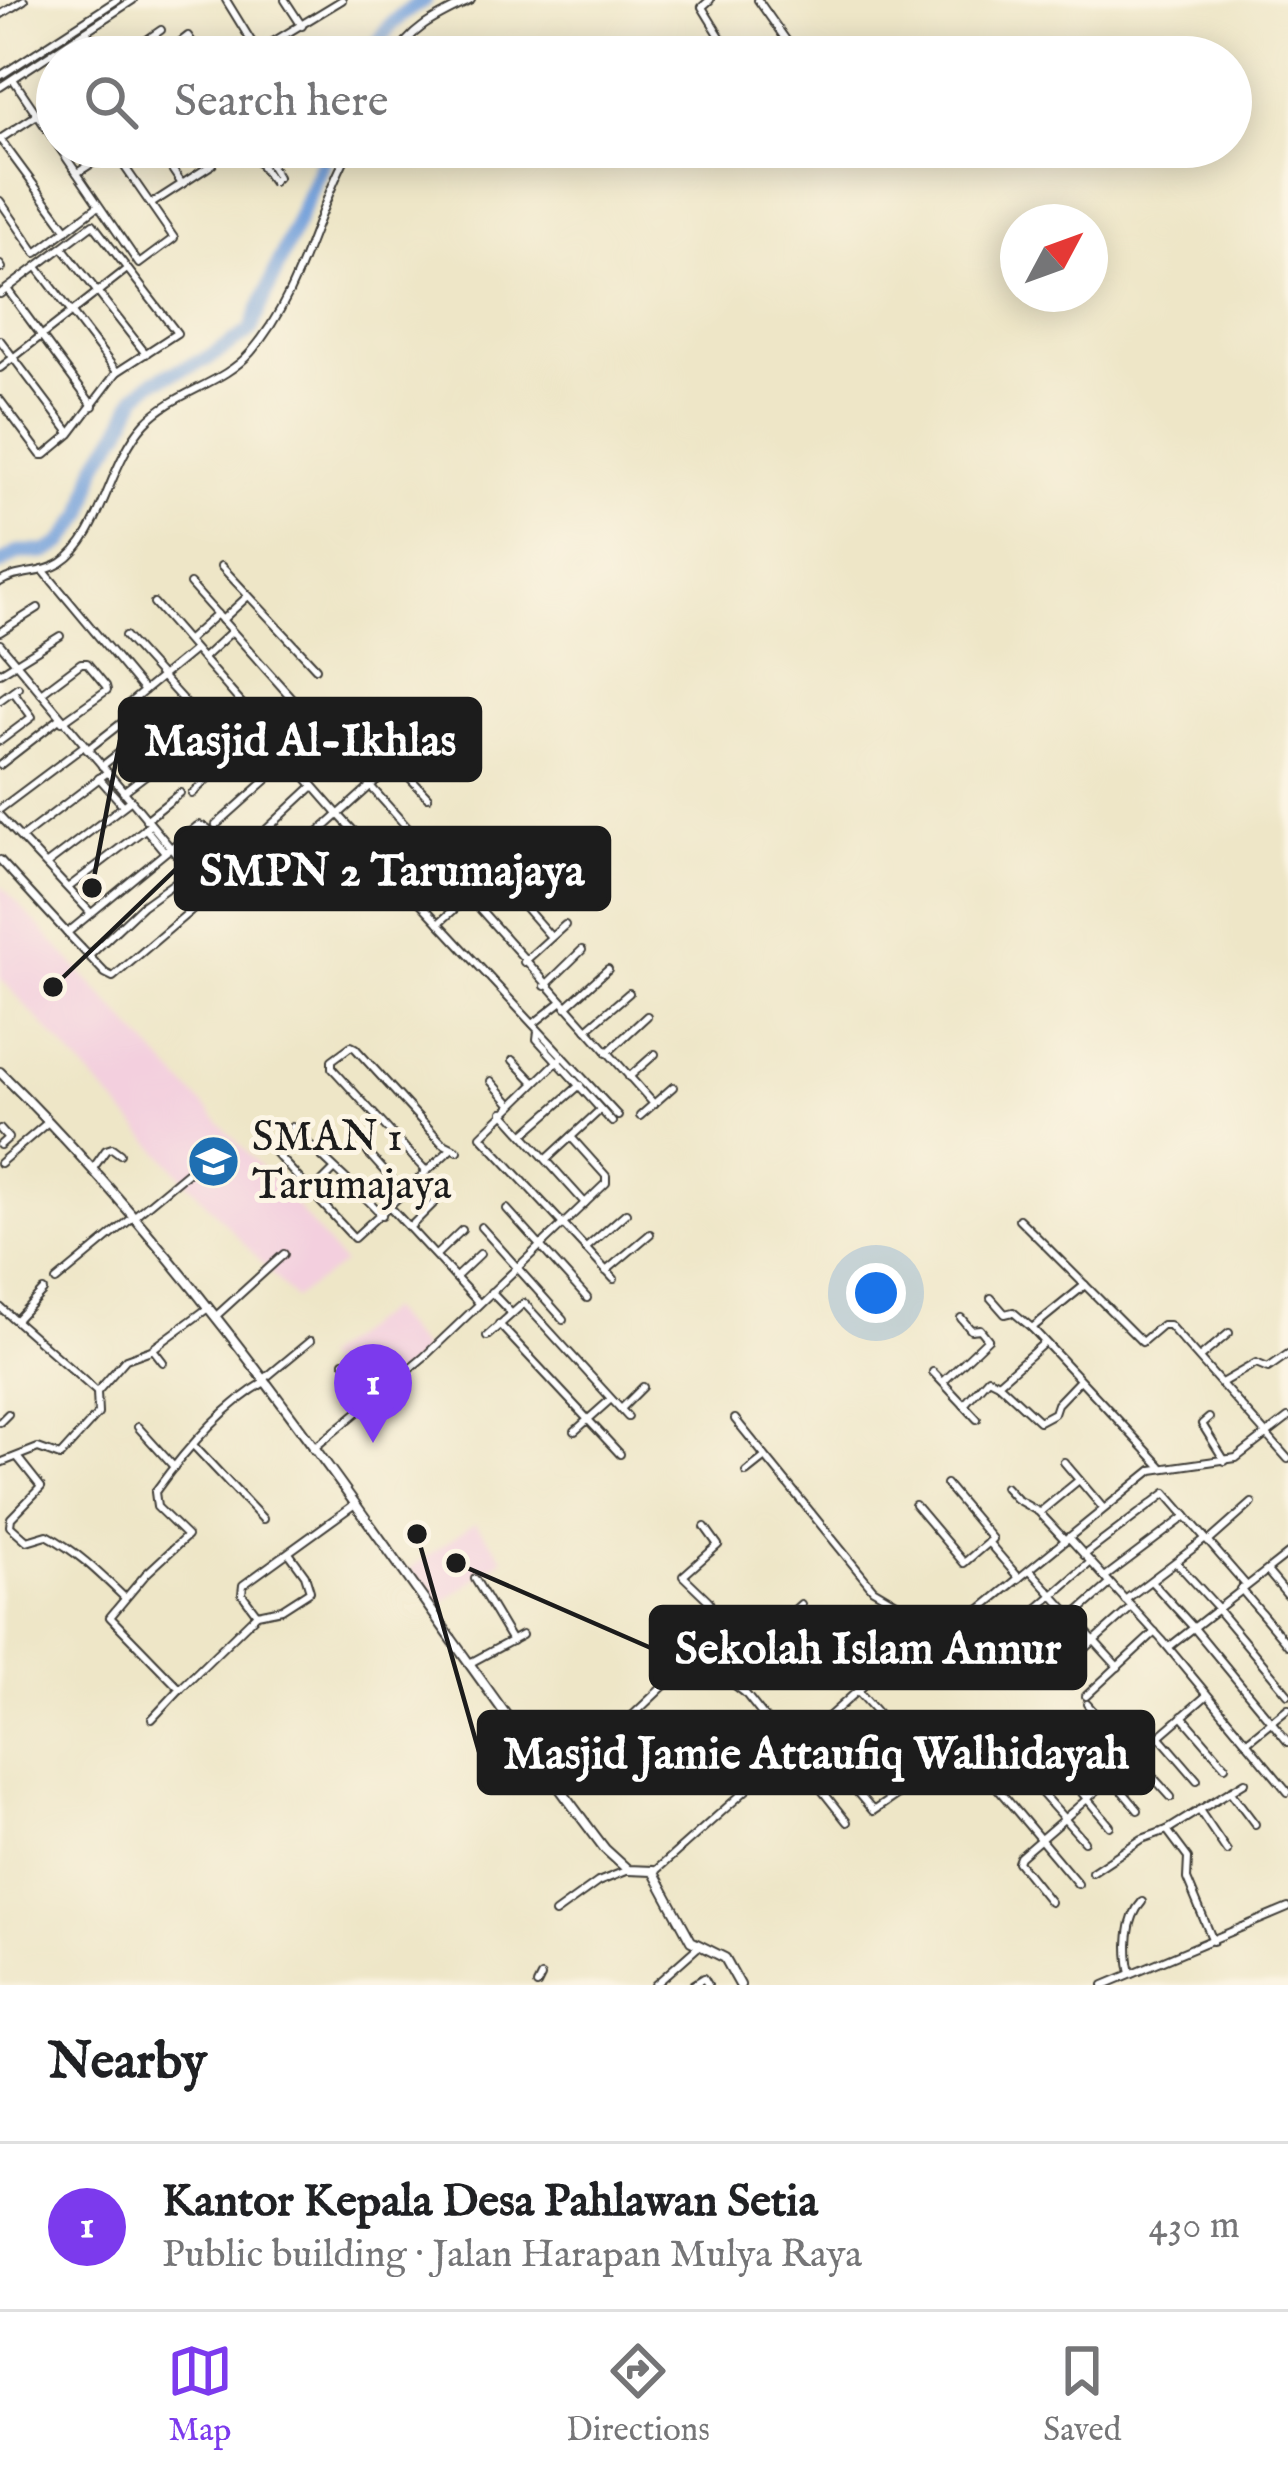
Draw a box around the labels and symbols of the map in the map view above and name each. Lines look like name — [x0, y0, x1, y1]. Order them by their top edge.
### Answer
north arrow — [1000, 204, 1108, 312]
callout: Masjid Al-Ikhlas — [120, 699, 480, 780]
text: Masjid Al-Ikhlas — [144, 714, 456, 771]
callout: SMPN 2 Tarumajaya — [176, 828, 609, 909]
text: SMPN 2 Tarumajaya — [200, 844, 586, 901]
place label: SMAN 1 Tarumajaya — [252, 1112, 452, 1213]
school or university icon: SMAN 1 Tarumajaya — [185, 1134, 241, 1190]
your location — [846, 1263, 906, 1323]
pin: 1 — [334, 1344, 412, 1443]
callout: Sekolah Islam Annur — [651, 1607, 1085, 1688]
text: Sekolah Islam Annur — [675, 1622, 1062, 1679]
callout: Masjid Jamie Attaufiq Walhidayah — [479, 1712, 1153, 1793]
text: Masjid Jamie Attaufiq Walhidayah — [503, 1727, 1130, 1784]

